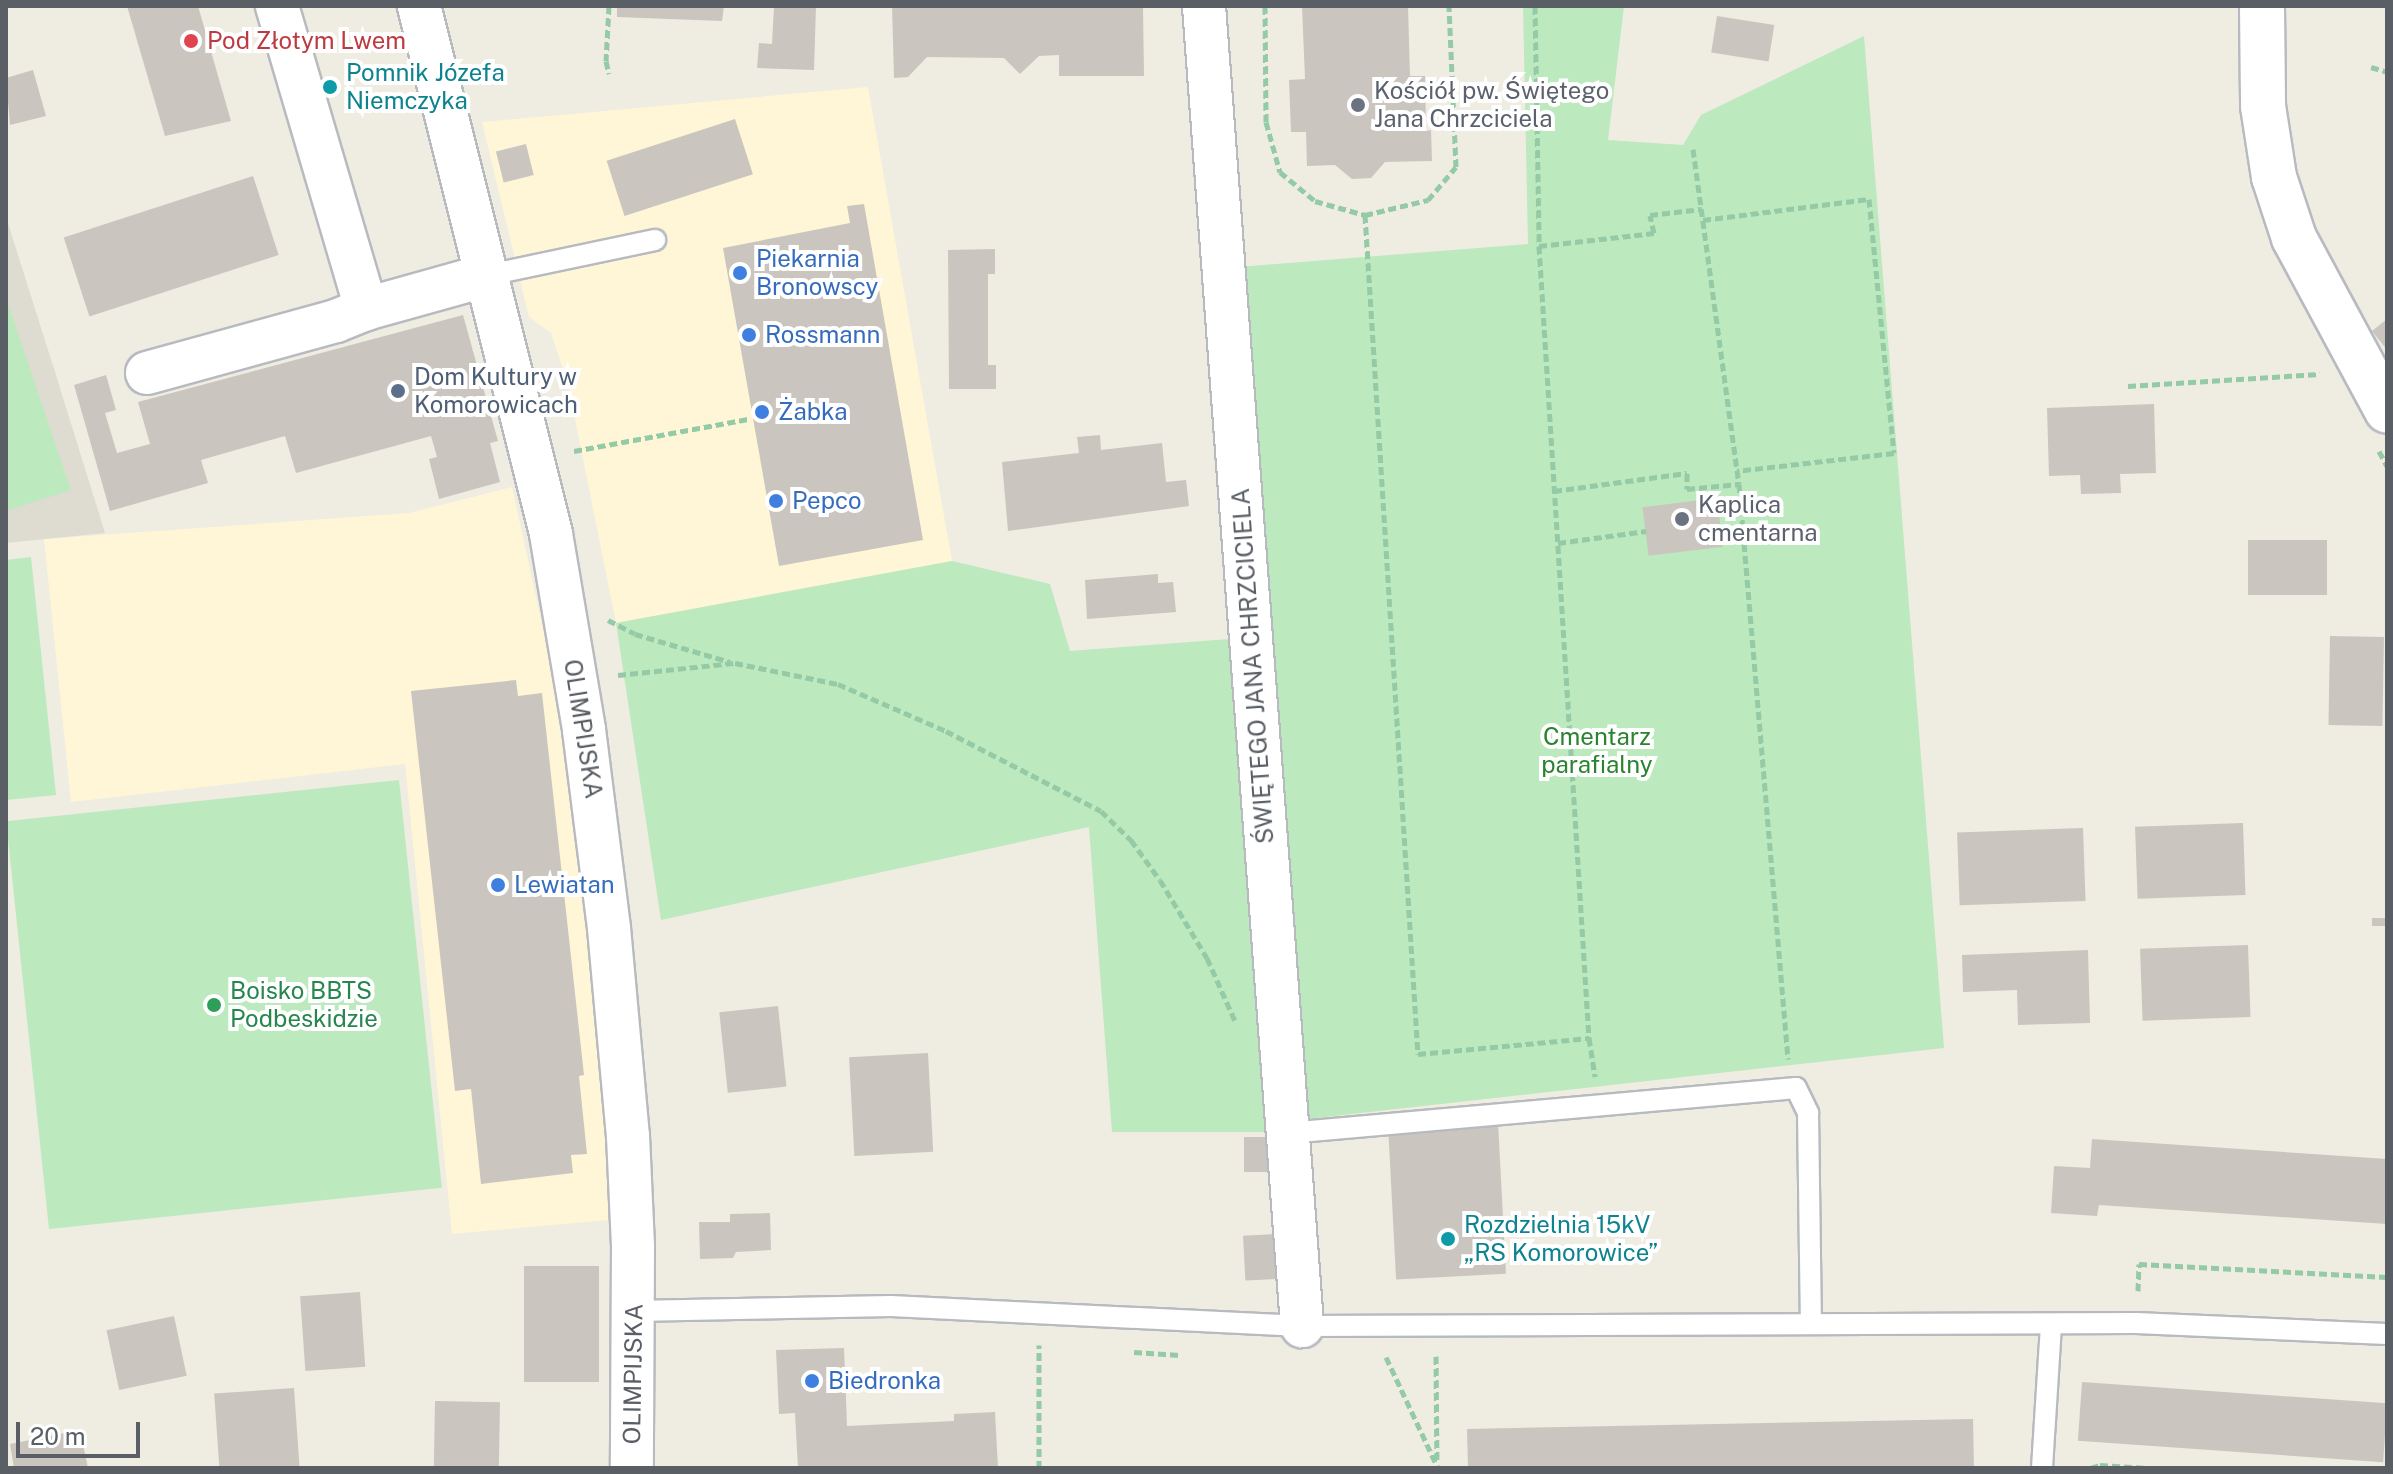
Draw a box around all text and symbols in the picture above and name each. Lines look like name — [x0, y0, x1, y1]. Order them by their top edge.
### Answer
place label: Pod Złotym Lwem — [207, 27, 406, 55]
marker: Pod Złotym Lwem — [182, 32, 200, 50]
place label: Pomnik Józefa Niemczyka — [346, 59, 505, 115]
place label: Kościół pw. Świętego Jana Chrzciciela — [1374, 77, 1609, 133]
marker: Pomnik Józefa Niemczyka — [321, 78, 339, 96]
marker: Kościół pw. Świętego Jana Chrzciciela — [1349, 96, 1367, 114]
place label: Piekarnia Bronowscy — [756, 245, 878, 301]
marker: Piekarnia Bronowscy — [731, 264, 749, 282]
place label: Rossmann — [765, 321, 880, 349]
marker: Rossmann — [740, 326, 758, 344]
place label: Dom Kultury w Komorowicach — [414, 363, 578, 419]
marker: Dom Kultury w Komorowicach — [389, 382, 407, 400]
place label: Żabka — [778, 398, 847, 426]
marker: Żabka — [753, 403, 771, 421]
place label: Pepco — [792, 487, 861, 515]
street label: ŚWIĘTEGO JANA CHRZCICIELA — [1226, 487, 1280, 845]
place label: Kaplica cmentarna — [1698, 491, 1818, 547]
marker: Pepco — [767, 492, 785, 510]
marker: Kaplica cmentarna — [1673, 510, 1691, 528]
street label: OLIMPIJSKA — [558, 657, 608, 801]
park label: Cmentarz parafialny — [1541, 723, 1653, 779]
place label: Lewiatan — [514, 871, 615, 899]
marker: Lewiatan — [489, 876, 507, 894]
place label: Boisko BBTS Podbeskidzie — [230, 977, 378, 1033]
marker: Boisko BBTS Podbeskidzie — [205, 996, 223, 1014]
place label: Rozdzielnia 15kV „RS Komorowice” — [1464, 1211, 1658, 1267]
marker: Rozdzielnia 15kV „RS Komorowice” — [1439, 1230, 1457, 1248]
street label: OLIMPIJSKA — [617, 1303, 649, 1445]
place label: Biedronka — [828, 1367, 941, 1395]
marker: Biedronka — [803, 1372, 821, 1390]
scale bar — [20, 1406, 144, 1456]
text: 20 m — [30, 1422, 86, 1450]

